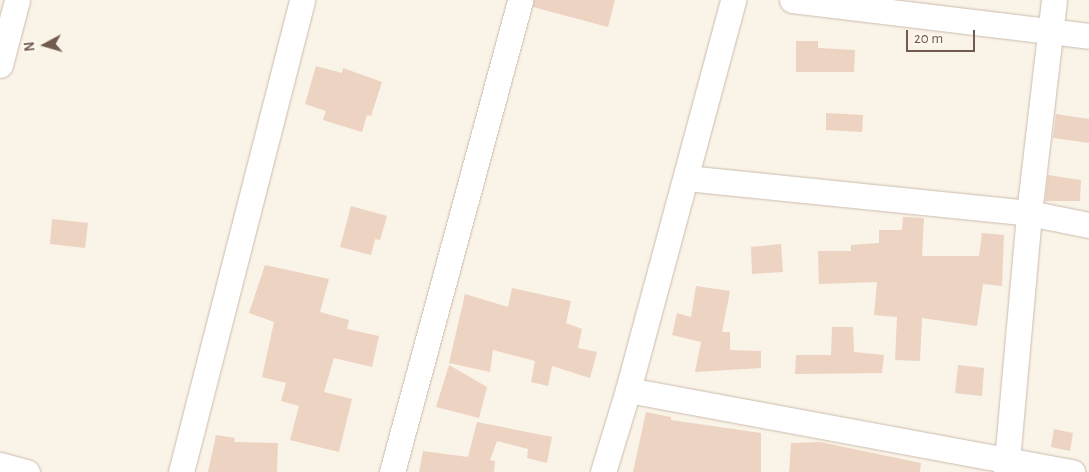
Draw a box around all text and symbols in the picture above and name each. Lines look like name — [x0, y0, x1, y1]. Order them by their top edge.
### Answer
north arrow — [20, 20, 70, 70]
scale bar — [909, 20, 978, 52]
text: 20 m — [914, 31, 943, 46]
text: N — [23, 41, 38, 52]

